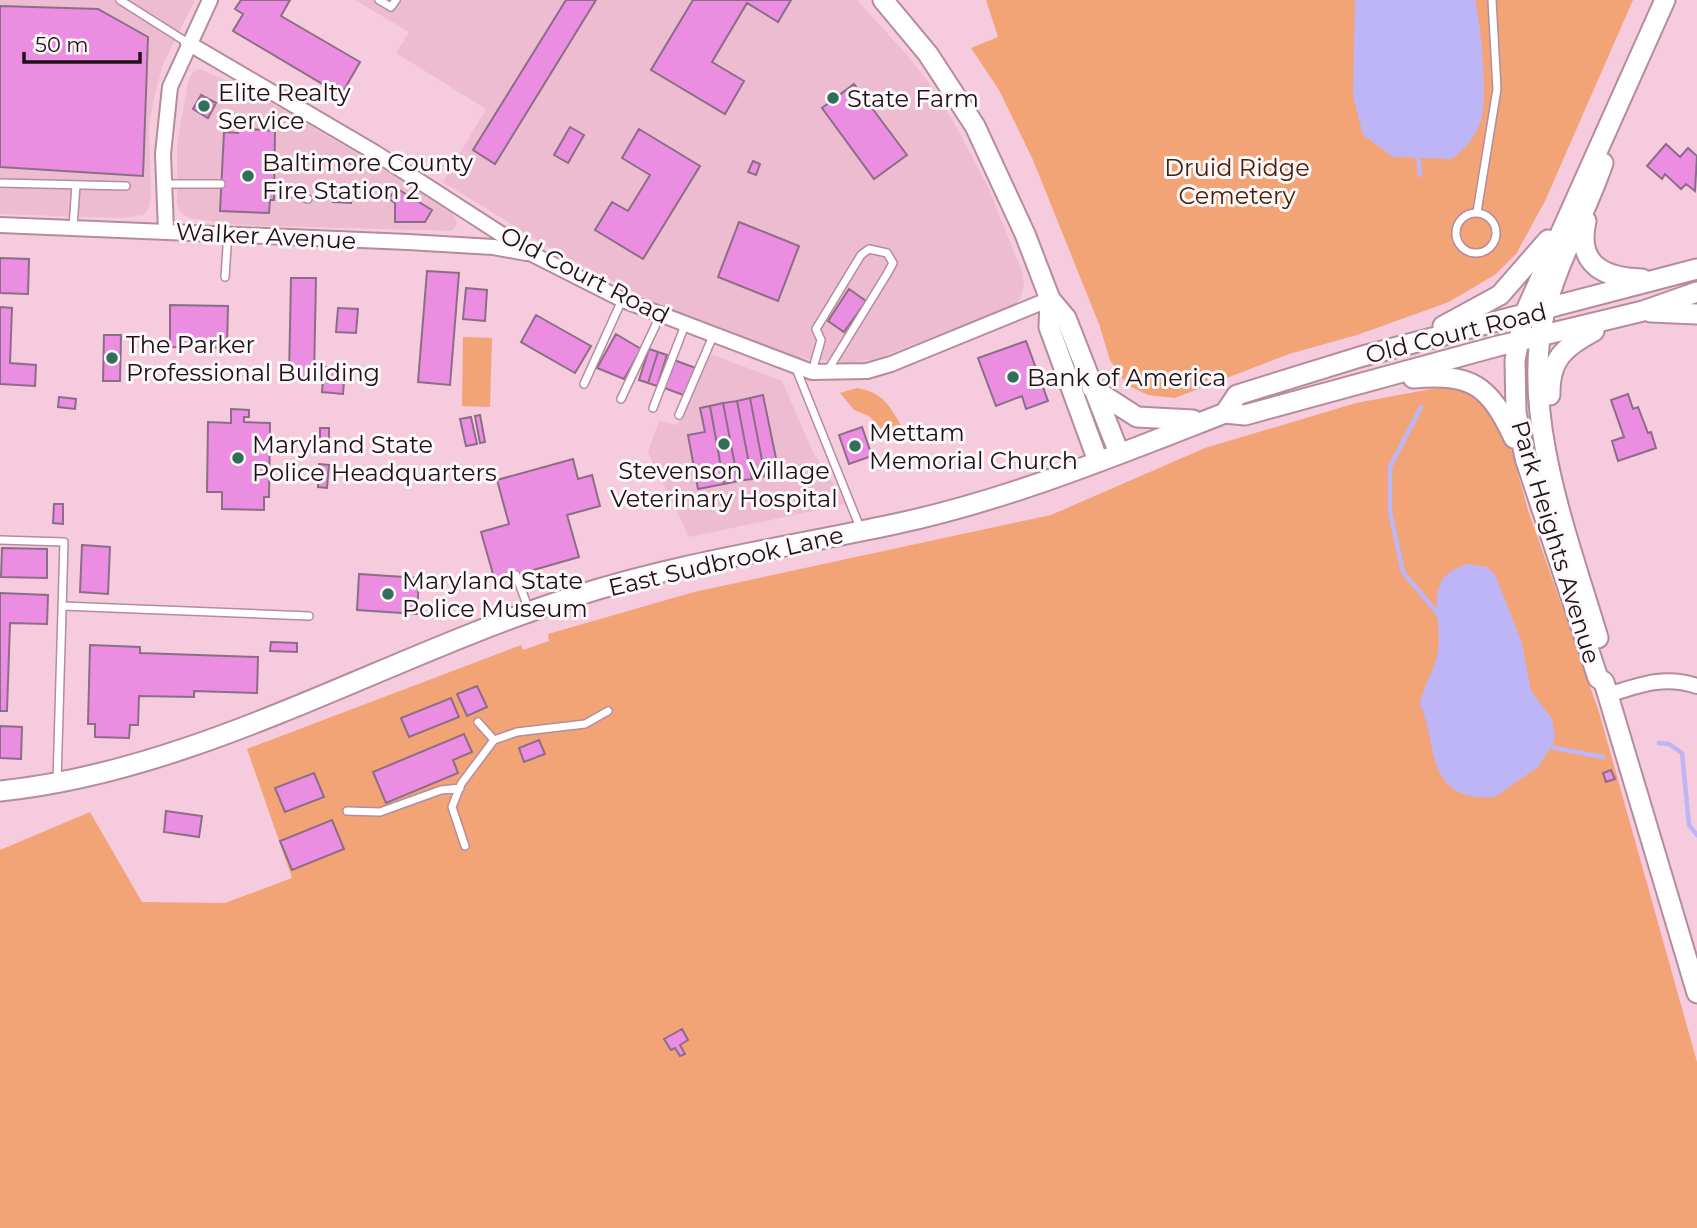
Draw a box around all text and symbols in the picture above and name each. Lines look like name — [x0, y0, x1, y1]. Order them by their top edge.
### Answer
scale bar — [24, 21, 140, 65]
text: 50 m — [35, 32, 89, 57]
place label: Elite Realty Service — [218, 78, 351, 135]
place label: State Farm — [847, 84, 979, 113]
marker: State Farm — [825, 90, 841, 106]
marker: Elite Realty Service — [196, 98, 212, 114]
place label: Baltimore County Fire Station 2 — [262, 148, 473, 205]
park label: Druid Ridge Cemetery — [1164, 153, 1310, 210]
marker: Baltimore County Fire Station 2 — [240, 168, 256, 184]
street label: Walker Avenue — [175, 217, 357, 255]
street label: Old Court Road — [496, 220, 674, 330]
street label: Old Court Road — [1362, 296, 1550, 370]
place label: The Parker Professional Building — [126, 330, 380, 387]
marker: The Parker Professional Building — [104, 350, 120, 366]
place label: Bank of America — [1027, 363, 1226, 392]
marker: Bank of America — [1005, 369, 1021, 385]
street label: Park Heights Avenue — [1505, 417, 1607, 667]
place label: Mettam Memorial Church — [869, 418, 1078, 475]
place label: Maryland State Police Headquarters — [252, 430, 497, 487]
marker: Stevenson Village Veterinary Hospital — [716, 436, 732, 452]
marker: Mettam Memorial Church — [847, 438, 863, 454]
marker: Maryland State Police Headquarters — [230, 450, 246, 466]
place label: Stevenson Village Veterinary Hospital — [610, 456, 838, 513]
street label: East Sudbrook Lane — [606, 520, 846, 602]
place label: Maryland State Police Museum — [402, 566, 588, 623]
marker: Maryland State Police Museum — [380, 586, 396, 602]

